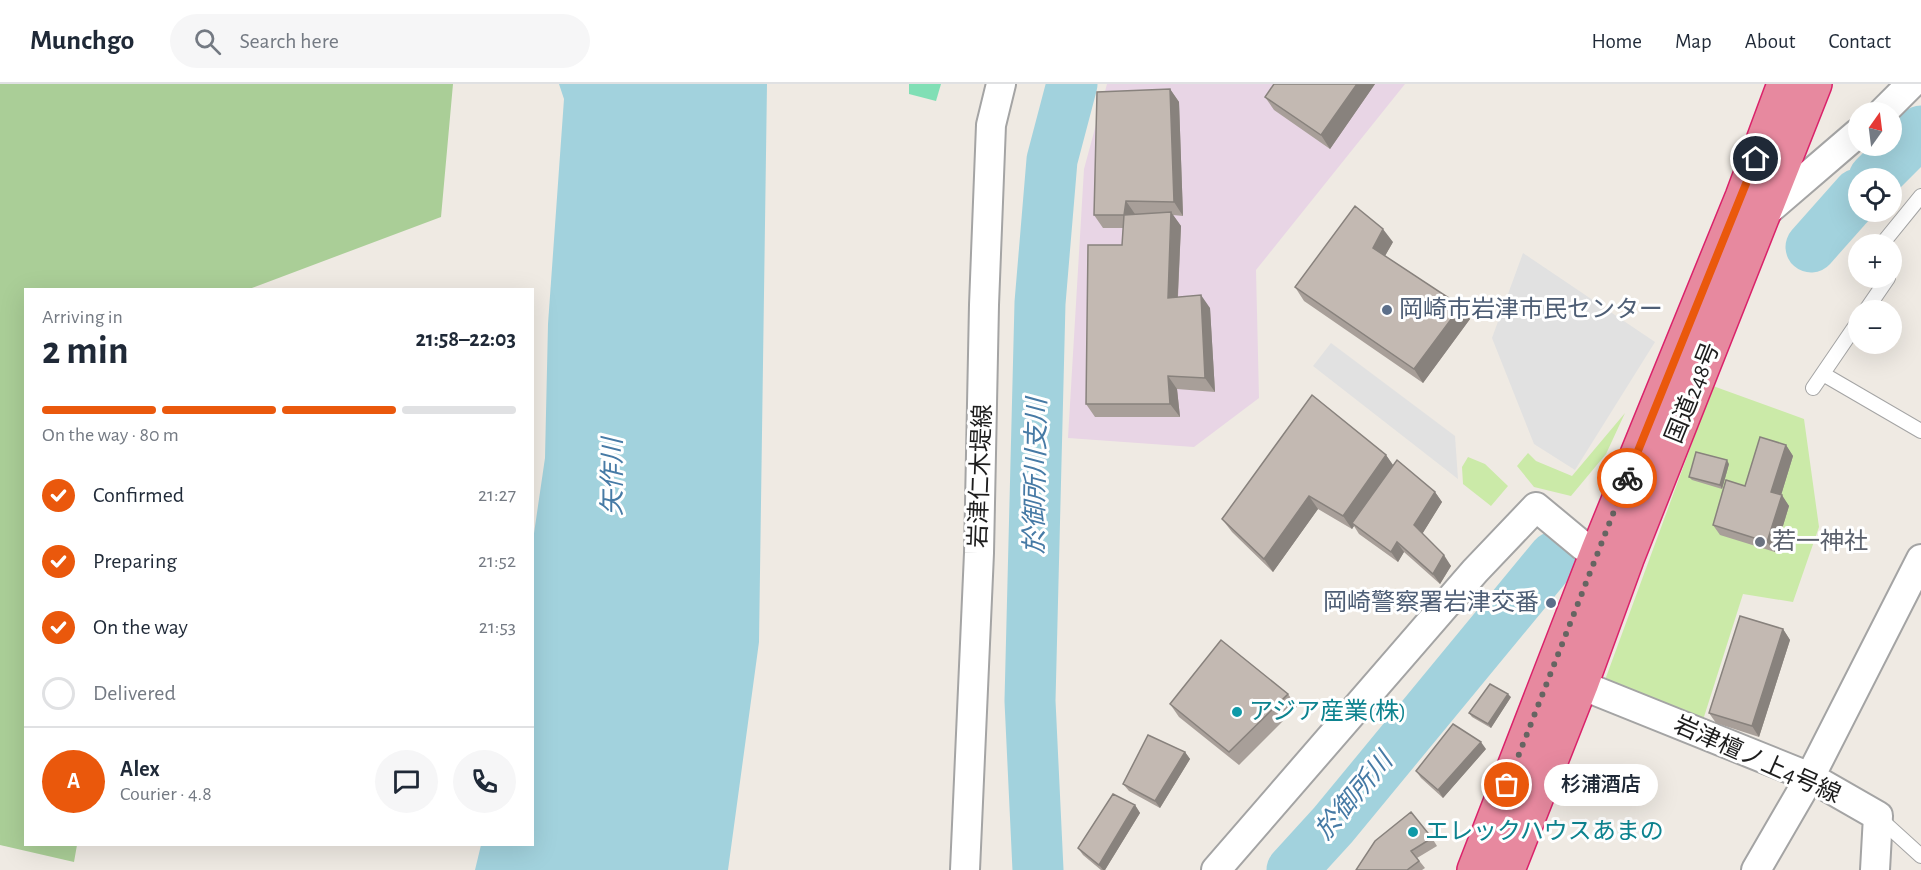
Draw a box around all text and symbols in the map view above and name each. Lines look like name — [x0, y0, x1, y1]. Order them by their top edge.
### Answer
search box — [170, 14, 590, 68]
icon: search — [191, 25, 224, 58]
text: Munchgo — [30, 27, 134, 55]
text: Search here — [239, 30, 339, 52]
text: Home — [1591, 31, 1642, 52]
text: Map — [1675, 31, 1712, 52]
text: About — [1745, 31, 1795, 52]
text: Contact — [1828, 31, 1891, 52]
north arrow — [1848, 102, 1902, 156]
map controls — [1848, 102, 1902, 354]
pin — [1730, 133, 1781, 184]
icon: home — [1739, 142, 1772, 175]
button: locate — [1848, 168, 1902, 222]
button: + — [1848, 234, 1902, 288]
place label: 岡崎市岩津市民センター — [1399, 296, 1663, 322]
button: − — [1848, 300, 1902, 354]
marker: 岡崎市岩津市民センター — [1380, 303, 1394, 317]
text: Arriving in — [42, 307, 123, 327]
text: 21:58–22:03 — [415, 328, 516, 350]
text: 2 min — [42, 332, 129, 371]
street label: 国道248号 — [1660, 339, 1724, 447]
water label: 於御所川支川 — [1021, 395, 1050, 554]
street label: 岩津仁木堤線 — [964, 404, 996, 548]
text: On the way · 80 m — [42, 425, 179, 445]
water label: 矢作川 — [599, 435, 626, 516]
courier — [1597, 448, 1657, 508]
icon: bike — [1611, 462, 1644, 495]
icon: check — [42, 479, 75, 512]
text: Confirmed — [93, 484, 184, 506]
text: 21:27 — [478, 485, 516, 505]
place label: 若一神社 — [1772, 528, 1868, 554]
marker: 若一神社 — [1753, 535, 1767, 549]
icon: check — [42, 545, 75, 578]
text: Preparing — [93, 550, 177, 572]
text: 21:52 — [478, 551, 516, 571]
place label: 岡崎警察署岩津交番 — [1323, 589, 1539, 615]
marker: 岡崎警察署岩津交番 — [1544, 596, 1558, 610]
icon: check — [42, 611, 75, 644]
text: On the way — [93, 616, 188, 638]
text: 21:53 — [479, 617, 516, 637]
text: Delivered — [93, 682, 176, 704]
place label: アジア産業(株) — [1249, 698, 1406, 724]
marker: アジア産業(株) — [1230, 705, 1244, 719]
street label: 岩津檀ノ上4号線 — [1670, 711, 1845, 807]
water label: 於御所川 — [1310, 745, 1399, 844]
button: chat — [375, 750, 438, 813]
button: phone — [453, 750, 516, 813]
text: Alex — [120, 758, 160, 780]
pin — [1481, 759, 1532, 810]
callout: 杉浦酒店 — [1543, 764, 1657, 806]
icon: bag — [1490, 768, 1523, 801]
text: A — [67, 770, 80, 792]
text: 杉浦酒店 — [1561, 775, 1641, 795]
text: Courier · 4.8 — [120, 784, 212, 804]
place label: エレックハウスあまの — [1425, 819, 1664, 844]
marker: エレックハウスあまの — [1406, 825, 1420, 839]

